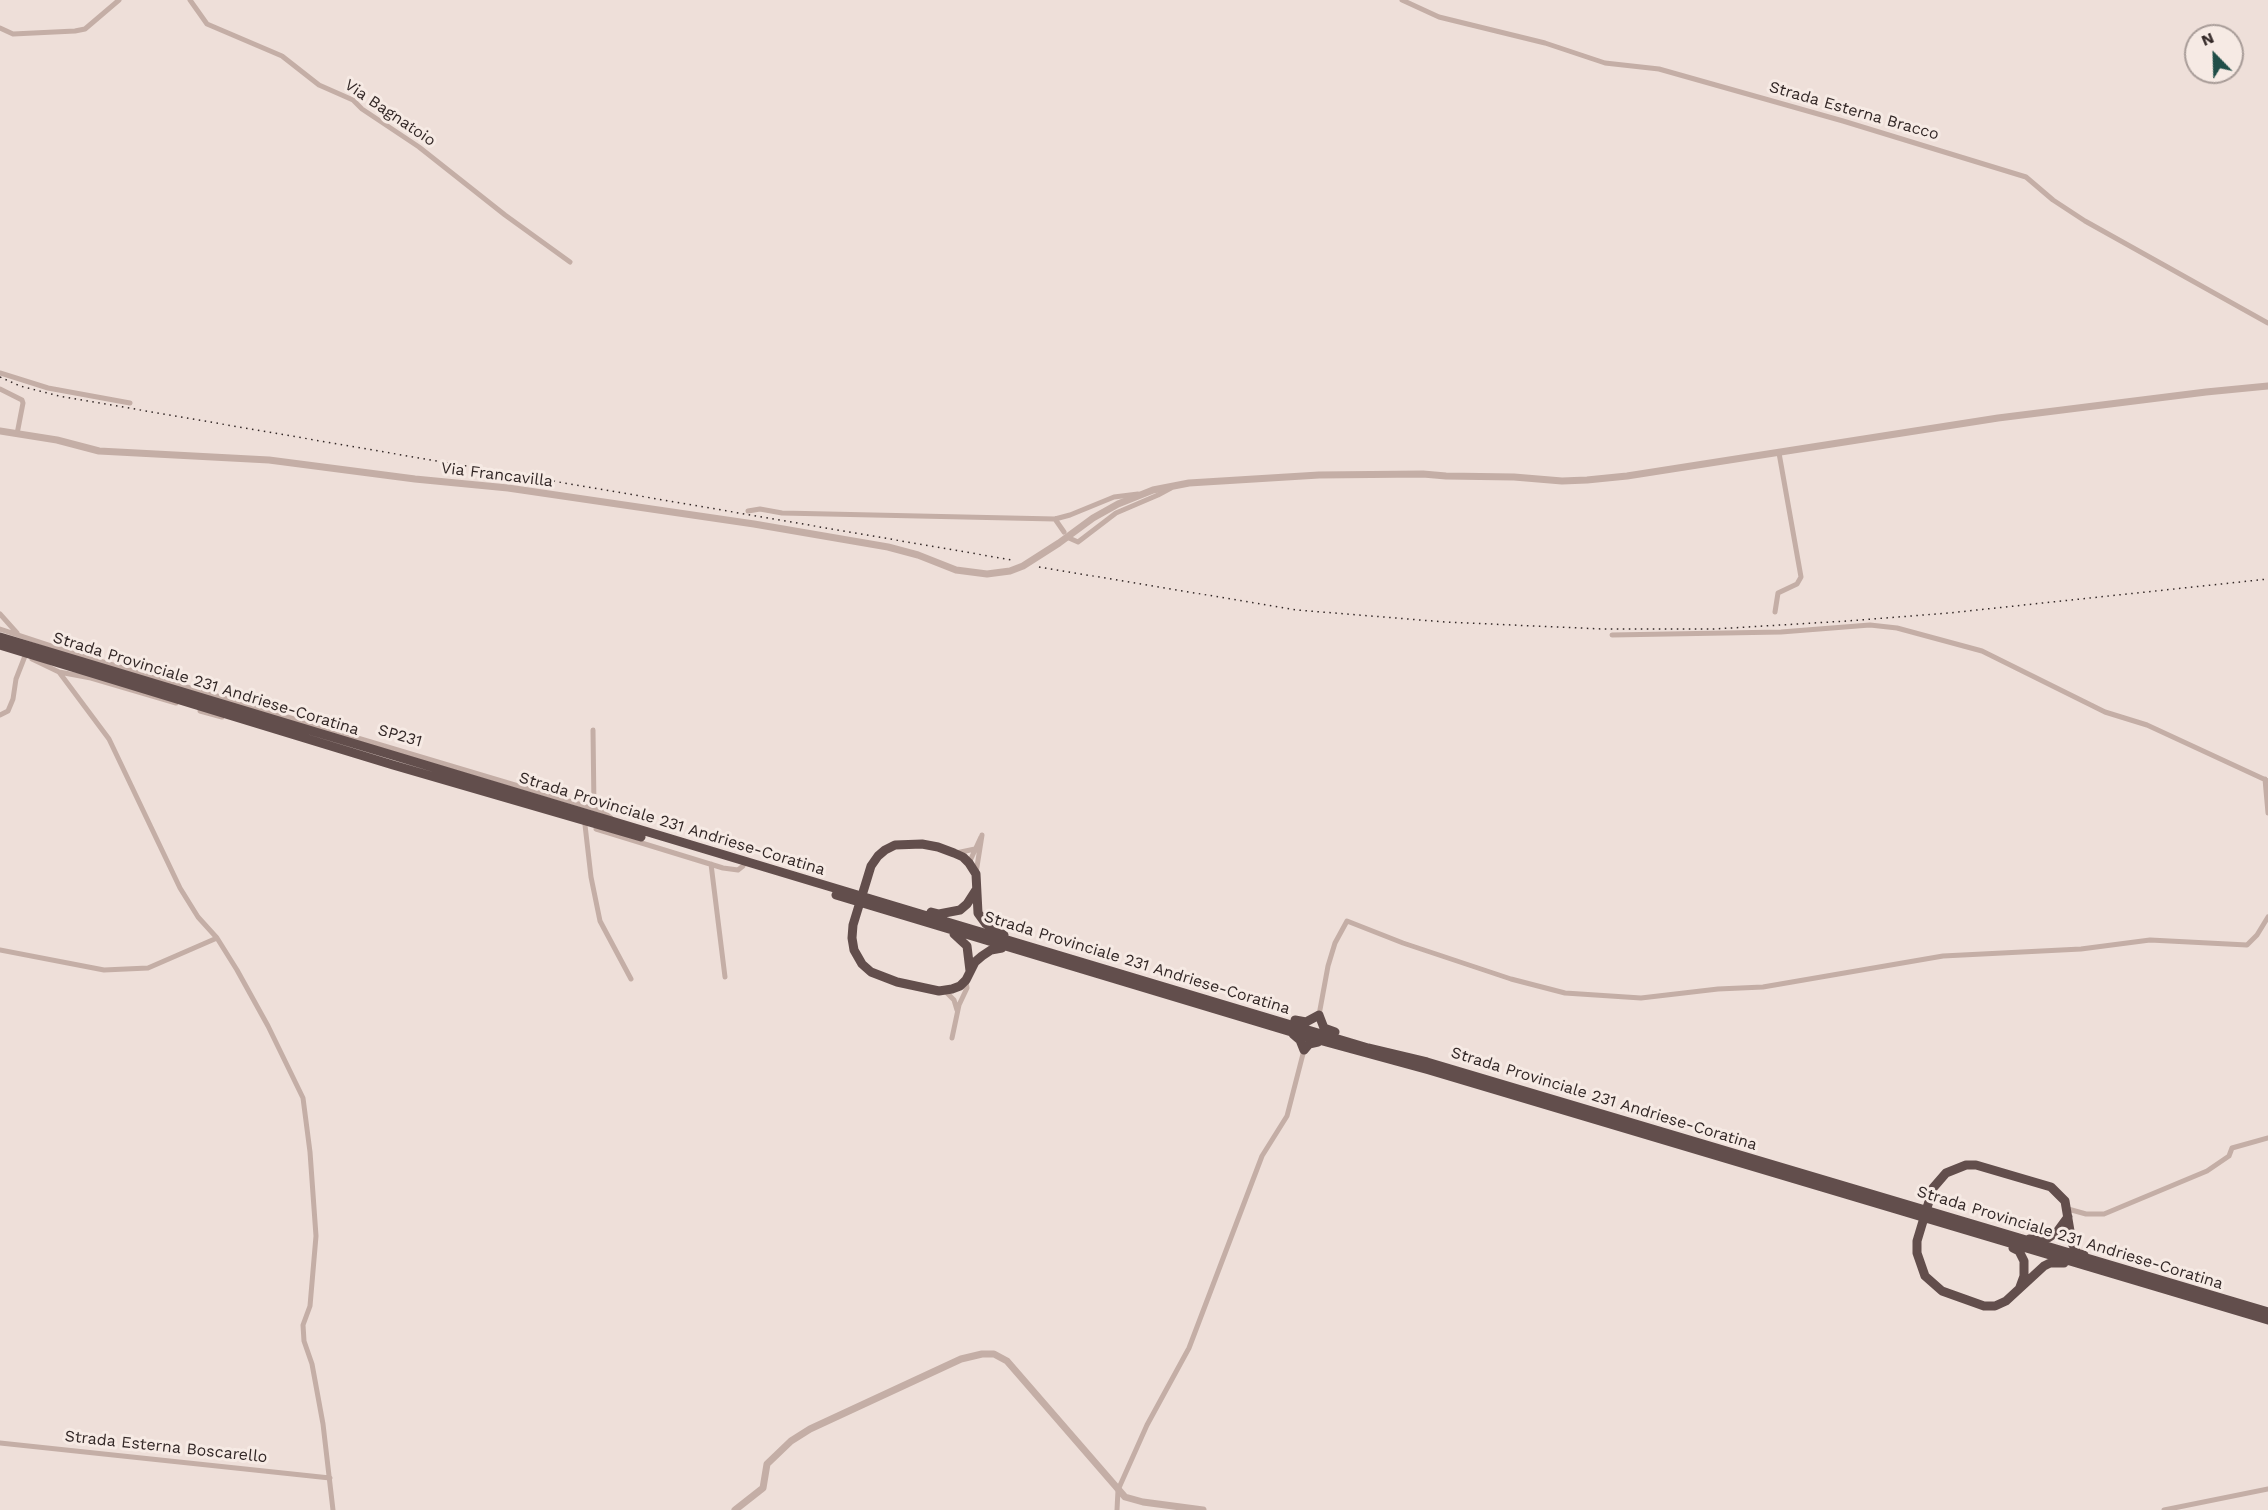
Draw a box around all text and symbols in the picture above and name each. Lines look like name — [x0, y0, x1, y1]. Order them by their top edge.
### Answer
north arrow — [2184, 24, 2244, 84]
text: N — [2198, 28, 2217, 50]
street label: Via Bagnatoio — [341, 75, 439, 151]
street label: Strada Esterna Bracco — [1767, 78, 1941, 144]
street label: Via Francavilla — [440, 459, 554, 491]
street label: Strada Provinciale 231 Andriese-Coratina — [51, 628, 361, 740]
street label: SP231 — [376, 721, 424, 751]
street label: Strada Provinciale 231 Andriese-Coratina — [517, 768, 827, 880]
street label: Strada Provinciale 231 Andriese-Coratina — [982, 907, 1292, 1019]
street label: Strada Provinciale 231 Andriese-Coratina — [1449, 1043, 1759, 1155]
street label: Strada Provinciale 231 Andriese-Coratina — [1915, 1182, 2225, 1294]
street label: Strada Esterna Boscarello — [64, 1427, 268, 1467]

